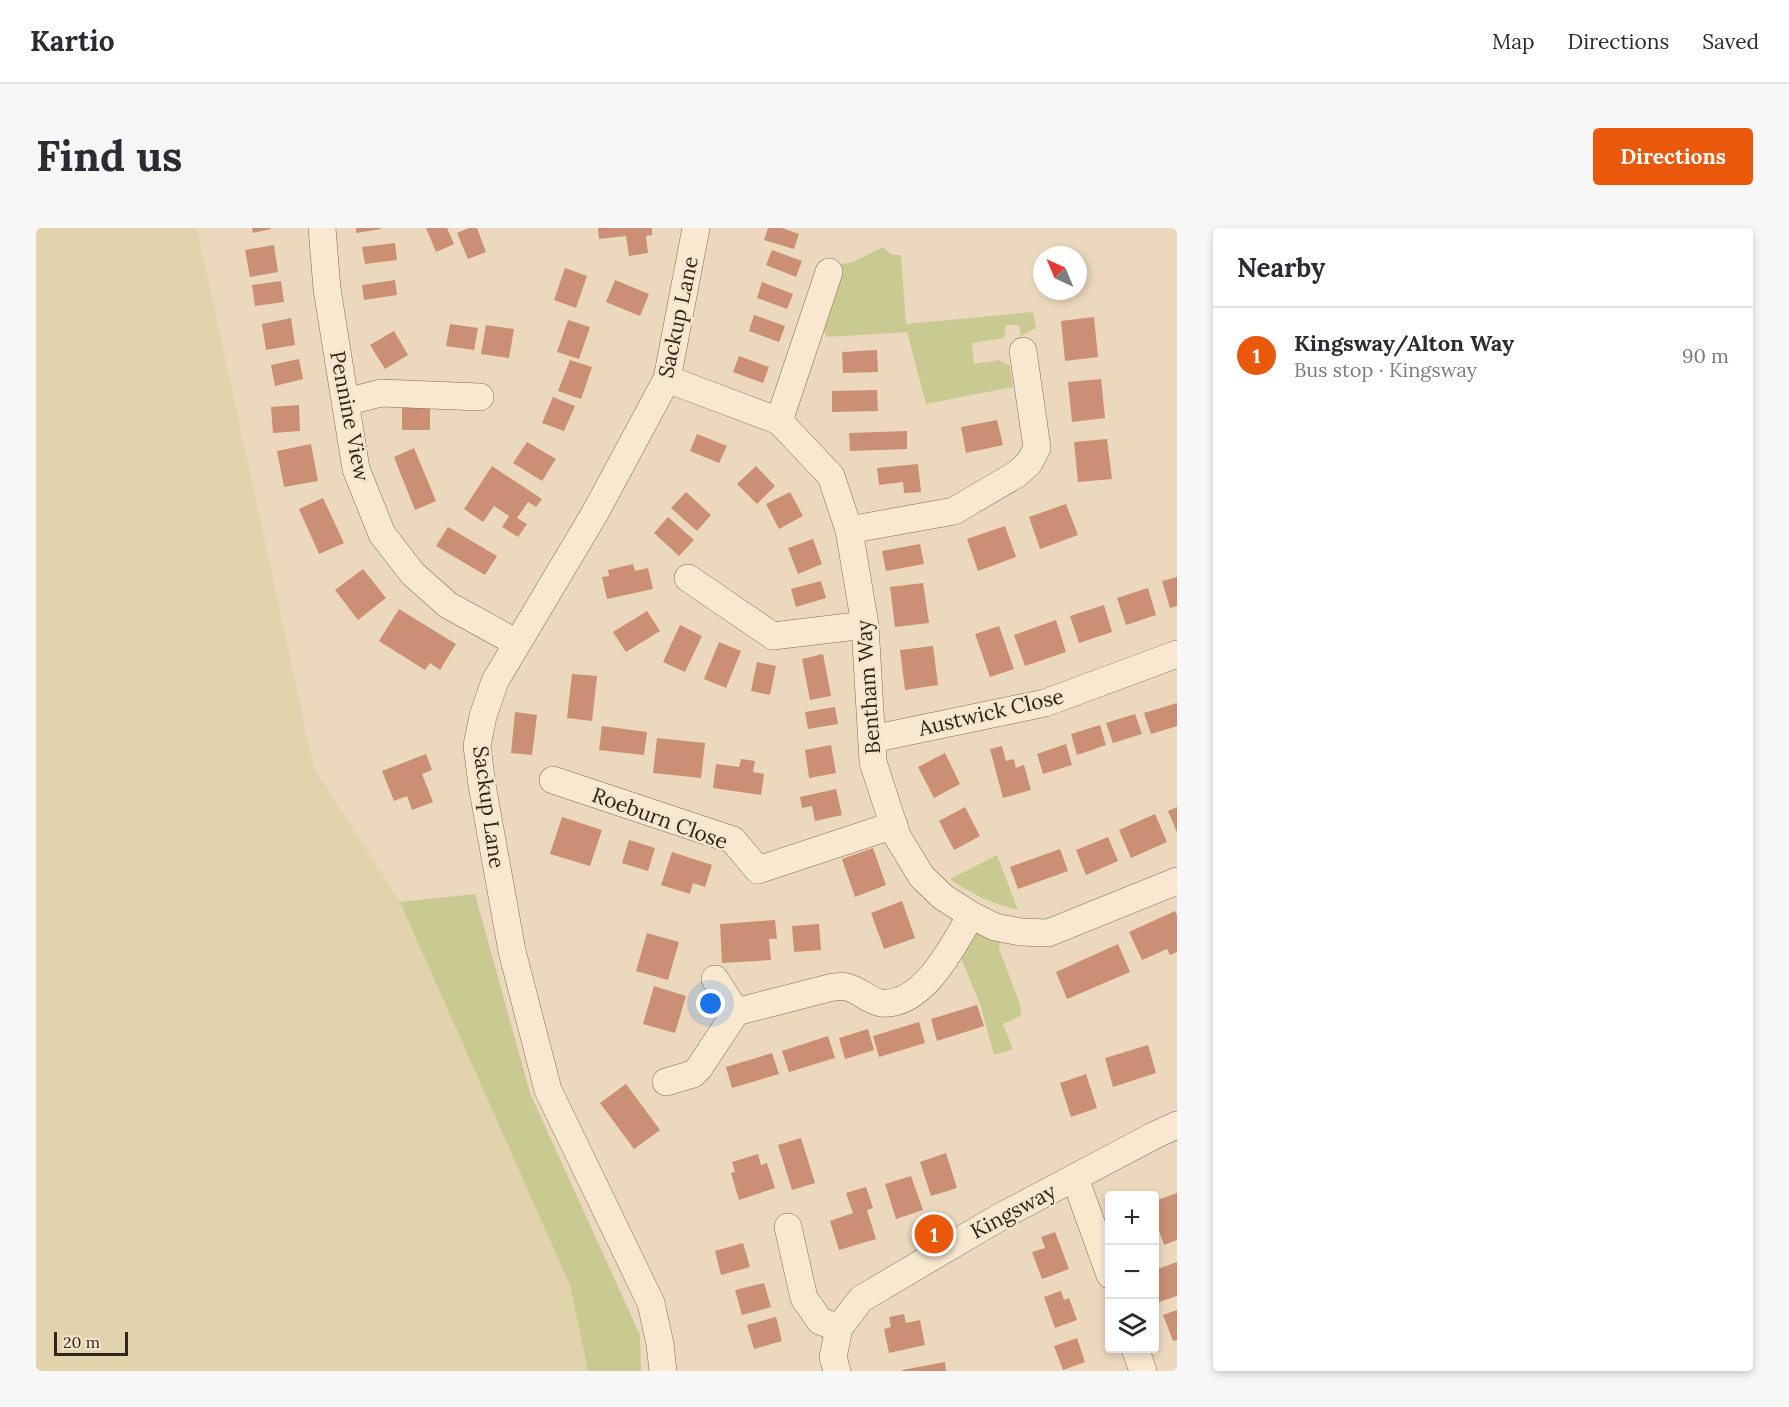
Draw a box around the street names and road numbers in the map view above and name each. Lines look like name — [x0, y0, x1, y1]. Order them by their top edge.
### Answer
street label: Sackup Lane — [652, 254, 704, 380]
street label: Pennine View — [324, 348, 376, 484]
street label: Bentham Way — [850, 619, 886, 755]
street label: Austwick Close — [915, 682, 1066, 742]
street label: Sackup Lane — [467, 744, 511, 870]
street label: Roeburn Close — [588, 781, 732, 855]
street label: Kingsway — [966, 1177, 1060, 1245]

